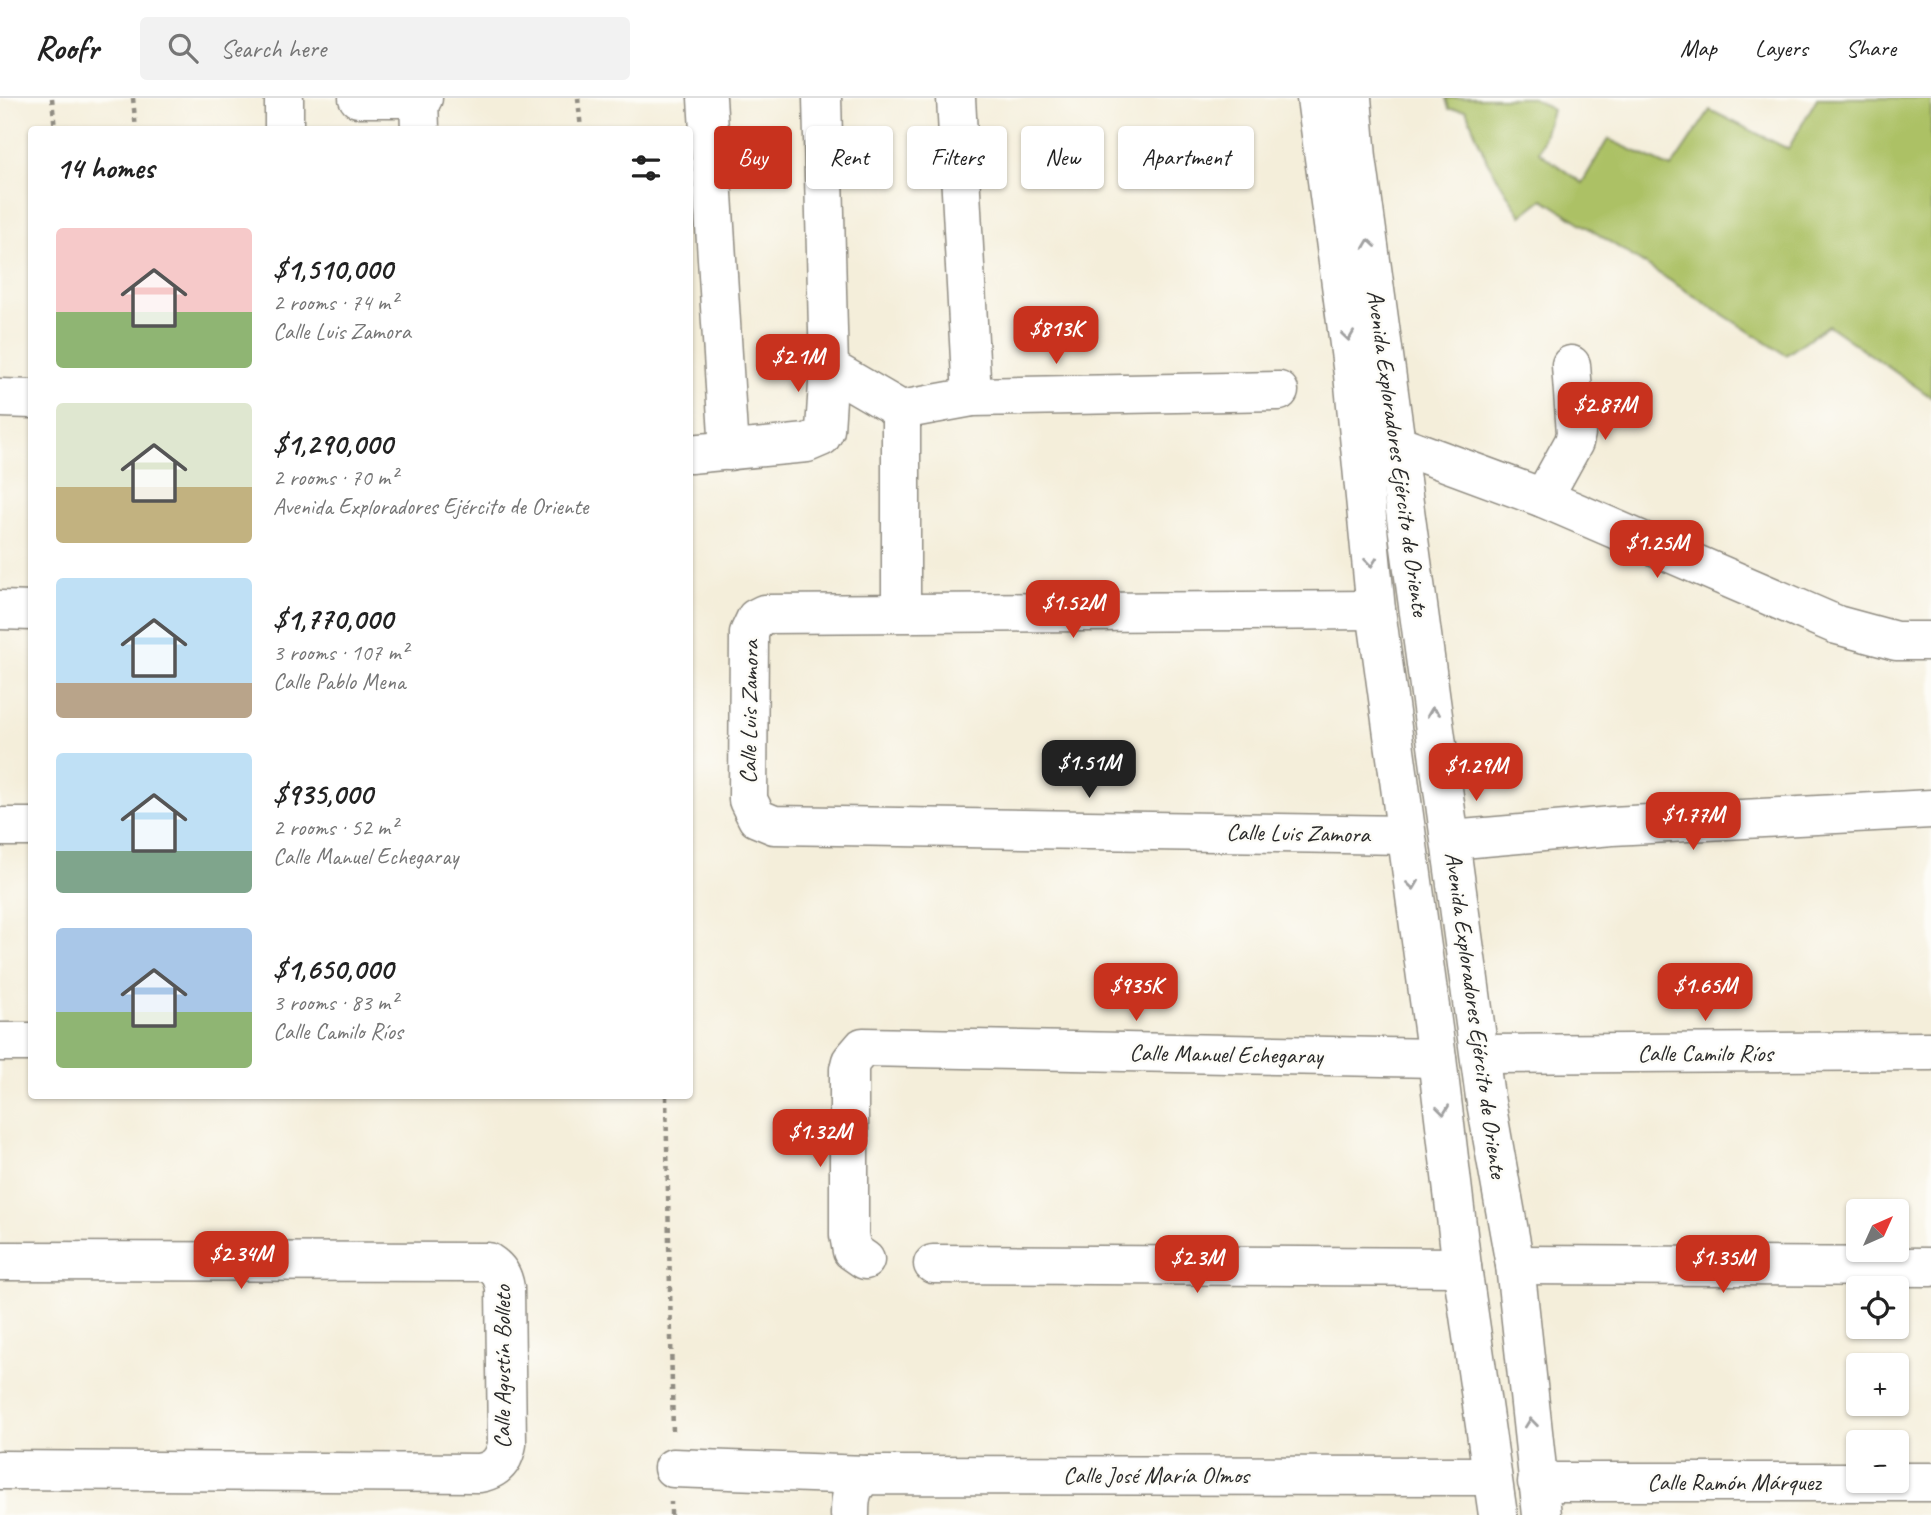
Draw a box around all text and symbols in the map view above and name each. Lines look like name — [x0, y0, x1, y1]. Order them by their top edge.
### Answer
search box — [140, 17, 630, 80]
text: Roofr — [35, 27, 98, 69]
icon: search — [164, 29, 202, 67]
text: Search here — [220, 32, 326, 65]
text: Map — [1680, 33, 1717, 63]
text: Layers — [1755, 33, 1808, 63]
text: Share — [1846, 33, 1896, 63]
chip: Buy — [714, 126, 792, 189]
chip: Rent — [806, 126, 893, 189]
chip: Filters — [907, 126, 1007, 189]
chip: New — [1021, 126, 1104, 189]
chip: Apartment — [1118, 126, 1254, 189]
text: 14 homes — [56, 149, 154, 187]
icon: filters — [627, 149, 665, 187]
one-way arrow — [1362, 238, 1377, 250]
text: $1,510,000 — [273, 250, 392, 288]
icon: home — [112, 256, 196, 340]
text: 2 rooms · 74 m² — [273, 288, 397, 317]
street label: Avenida Exploradores Ejército de Oriente — [1360, 288, 1436, 620]
pin: $813K — [1007, 306, 1105, 366]
text: $813K — [1029, 314, 1083, 343]
text: Calle Luis Zamora — [273, 317, 411, 346]
one-way arrow — [1340, 330, 1355, 342]
pin: $2.1M — [749, 334, 847, 394]
text: $2.1M — [772, 342, 824, 371]
pin: $2.87M — [1548, 382, 1662, 442]
text: $2.87M — [1574, 390, 1636, 419]
text: $1,290,000 — [273, 425, 393, 463]
icon: home — [112, 431, 196, 515]
text: 2 rooms · 70 m² — [273, 463, 397, 492]
text: Avenida Exploradores Ejército de Oriente — [273, 492, 588, 521]
pin: $1.25M — [1600, 520, 1714, 580]
text: $1.25M — [1626, 528, 1688, 557]
one-way arrow — [1364, 556, 1379, 568]
pin: $1.52M — [1016, 580, 1130, 640]
text: $1.52M — [1042, 588, 1104, 617]
text: $1,770,000 — [273, 600, 393, 638]
icon: home — [112, 606, 196, 690]
text: 3 rooms · 107 m² — [273, 638, 408, 667]
street label: Calle Luis Zamora — [733, 638, 765, 784]
text: Calle Pablo Mena — [273, 667, 405, 696]
one-way arrow — [1426, 706, 1441, 718]
pin: $1.51M — [1032, 740, 1146, 800]
pin: $1.29M — [1419, 744, 1533, 803]
text: $1.51M — [1058, 748, 1120, 777]
text: $1.29M — [1445, 751, 1507, 780]
text: $935,000 — [273, 775, 373, 813]
icon: home — [112, 781, 196, 865]
pin: $1.77M — [1636, 792, 1750, 852]
text: $1.77M — [1662, 800, 1724, 829]
text: 2 rooms · 52 m² — [273, 813, 397, 842]
street label: Calle Luis Zamora — [1226, 817, 1372, 849]
text: Calle Manuel Echegaray — [273, 842, 458, 871]
street label: Avenida Exploradores Ejército de Oriente — [1438, 850, 1514, 1182]
one-way arrow — [1405, 879, 1420, 891]
text: $1,650,000 — [273, 950, 393, 988]
icon: home — [112, 956, 196, 1040]
pin: $935K — [1087, 964, 1185, 1023]
pin: $1.65M — [1648, 964, 1762, 1023]
text: $935K — [1110, 971, 1162, 1000]
text: $1.65M — [1674, 971, 1736, 1000]
text: 3 rooms · 83 m² — [273, 988, 397, 1017]
text: Calle Camilo Ríos — [273, 1017, 403, 1046]
street label: Calle Manuel Echegaray — [1129, 1037, 1325, 1071]
street label: Calle Camilo Ríos — [1637, 1038, 1775, 1068]
one-way arrow — [1436, 1104, 1451, 1116]
pin: $1.32M — [763, 1110, 877, 1169]
text: $1.32M — [789, 1117, 851, 1146]
north arrow — [1846, 1199, 1909, 1262]
map controls — [1846, 1199, 1909, 1493]
pin: $2.34M — [184, 1232, 298, 1291]
pin: $2.3M — [1148, 1236, 1246, 1295]
pin: $1.35M — [1666, 1236, 1780, 1295]
text: $2.34M — [210, 1239, 272, 1268]
text: $2.3M — [1171, 1243, 1223, 1272]
text: $1.35M — [1692, 1243, 1754, 1272]
button: locate — [1846, 1276, 1909, 1339]
street label: Calle Agustín Bolleto — [487, 1284, 517, 1449]
button: + — [1846, 1353, 1909, 1416]
one-way arrow — [1524, 1417, 1539, 1428]
button: − — [1846, 1430, 1909, 1493]
street label: Calle José María Olmos — [1063, 1460, 1251, 1490]
street label: Calle Ramón Márquez — [1647, 1467, 1822, 1497]

